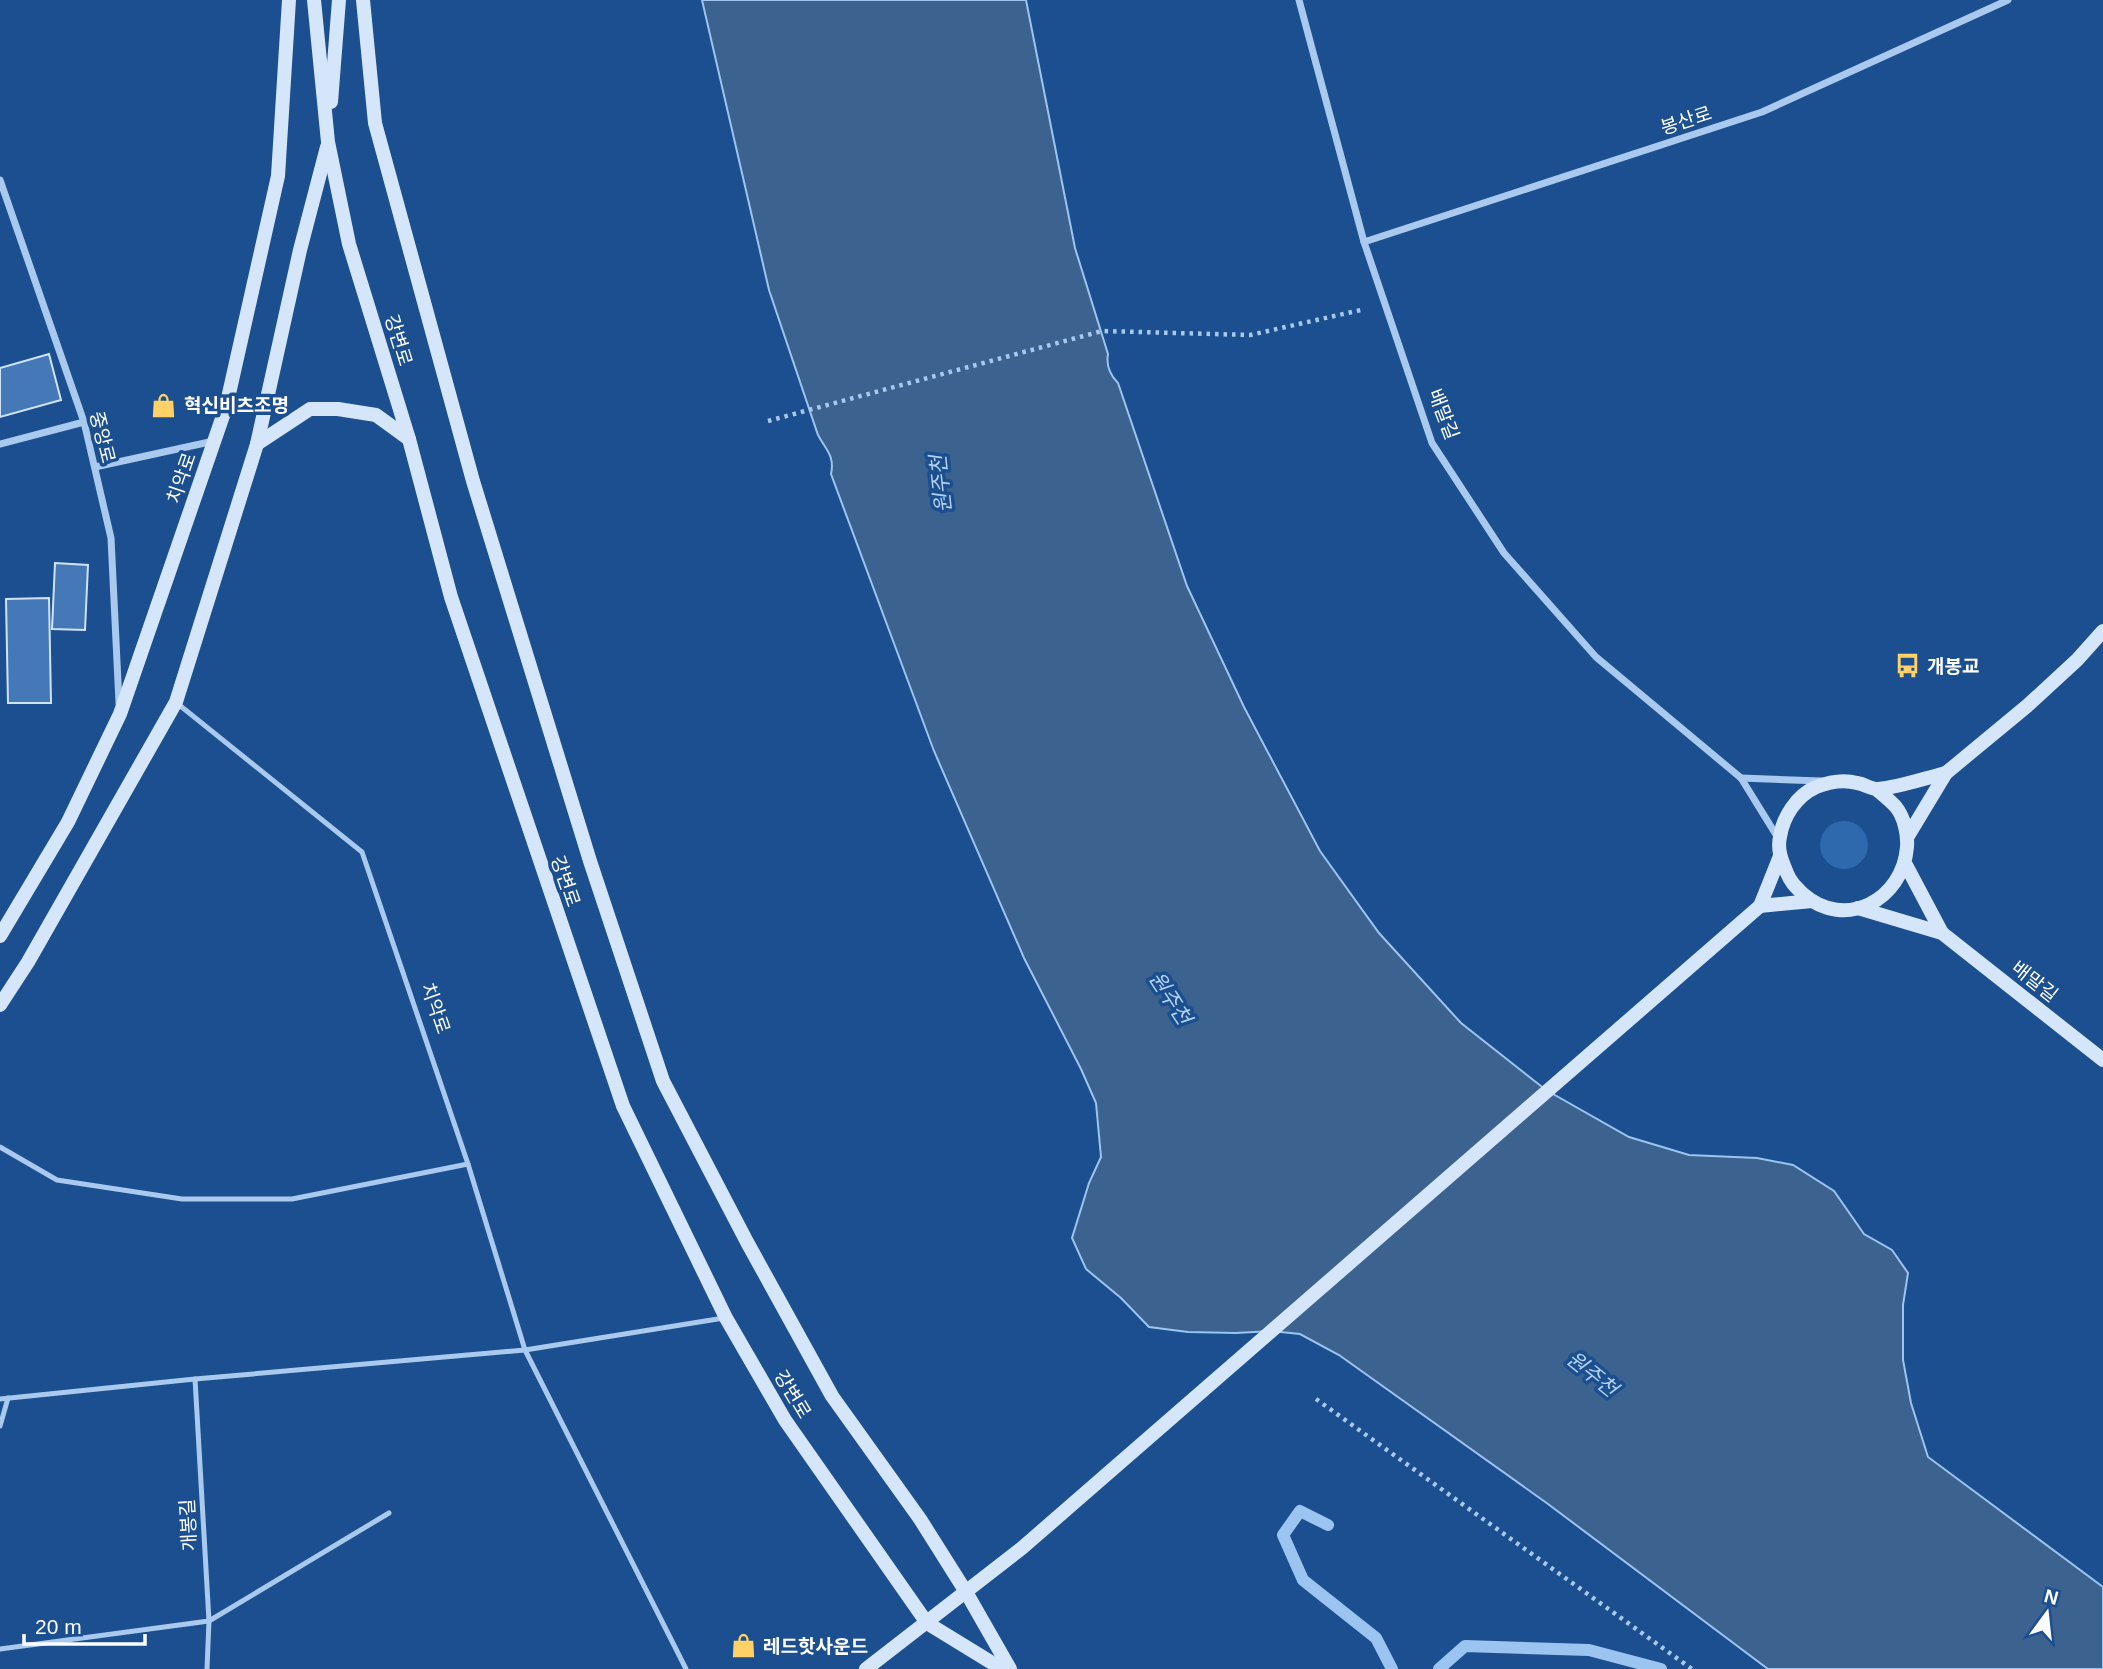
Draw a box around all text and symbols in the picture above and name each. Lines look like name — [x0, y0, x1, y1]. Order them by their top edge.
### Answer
street label: 봉산로 — [1658, 102, 1714, 139]
street label: 강변로 — [381, 312, 416, 368]
street label: 배말길 — [1424, 386, 1463, 442]
shop icon: 혁신비츠조명 — [150, 391, 178, 419]
place label: 혁신비츠조명 — [184, 395, 289, 416]
street label: 중앙로 — [86, 409, 119, 465]
street label: 치악로 — [163, 450, 200, 506]
water label: 원주천 — [926, 451, 955, 514]
bus stop icon: 개봉교 — [1893, 652, 1921, 680]
place label: 개봉교 — [1927, 656, 1979, 677]
street label: 강변로 — [547, 853, 584, 909]
street label: 배말길 — [2008, 957, 2062, 1006]
water label: 원주천 — [1145, 967, 1197, 1031]
street label: 치악로 — [417, 980, 454, 1036]
water label: 원주천 — [1563, 1346, 1624, 1402]
street label: 강변로 — [770, 1366, 815, 1422]
street label: 개봉길 — [177, 1498, 200, 1552]
north arrow — [2012, 1578, 2082, 1648]
text: N — [2042, 1585, 2061, 1609]
scale bar — [24, 1602, 145, 1646]
text: 20 m — [35, 1615, 82, 1638]
shop icon: 레드핫사운드 — [729, 1632, 757, 1660]
place label: 레드핫사운드 — [763, 1636, 868, 1657]

